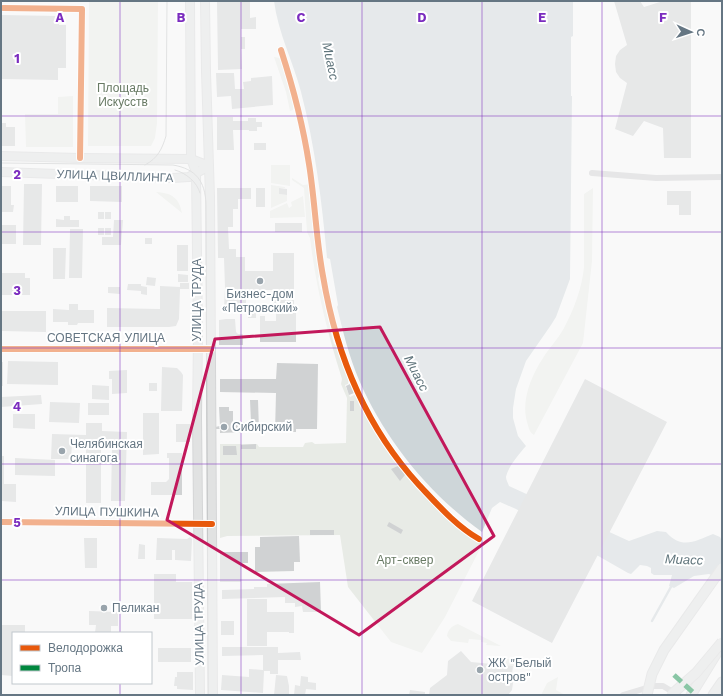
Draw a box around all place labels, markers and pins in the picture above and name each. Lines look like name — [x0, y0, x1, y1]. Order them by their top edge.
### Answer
marker: Бизнес-дом «Петровский» — [255, 276, 265, 286]
place label: Бизнес-дом «Петровский» — [222, 287, 298, 315]
place label: Сибирский — [232, 420, 292, 434]
marker: Сибирский — [219, 422, 229, 432]
place label: Челябинская синагога — [70, 437, 143, 465]
marker: Челябинская синагога — [57, 446, 67, 456]
place label: Пеликан — [112, 601, 159, 615]
marker: Пеликан — [99, 603, 109, 613]
place label: ЖК "Белый остров" — [488, 656, 551, 684]
marker: ЖК "Белый остров" — [475, 665, 485, 675]

